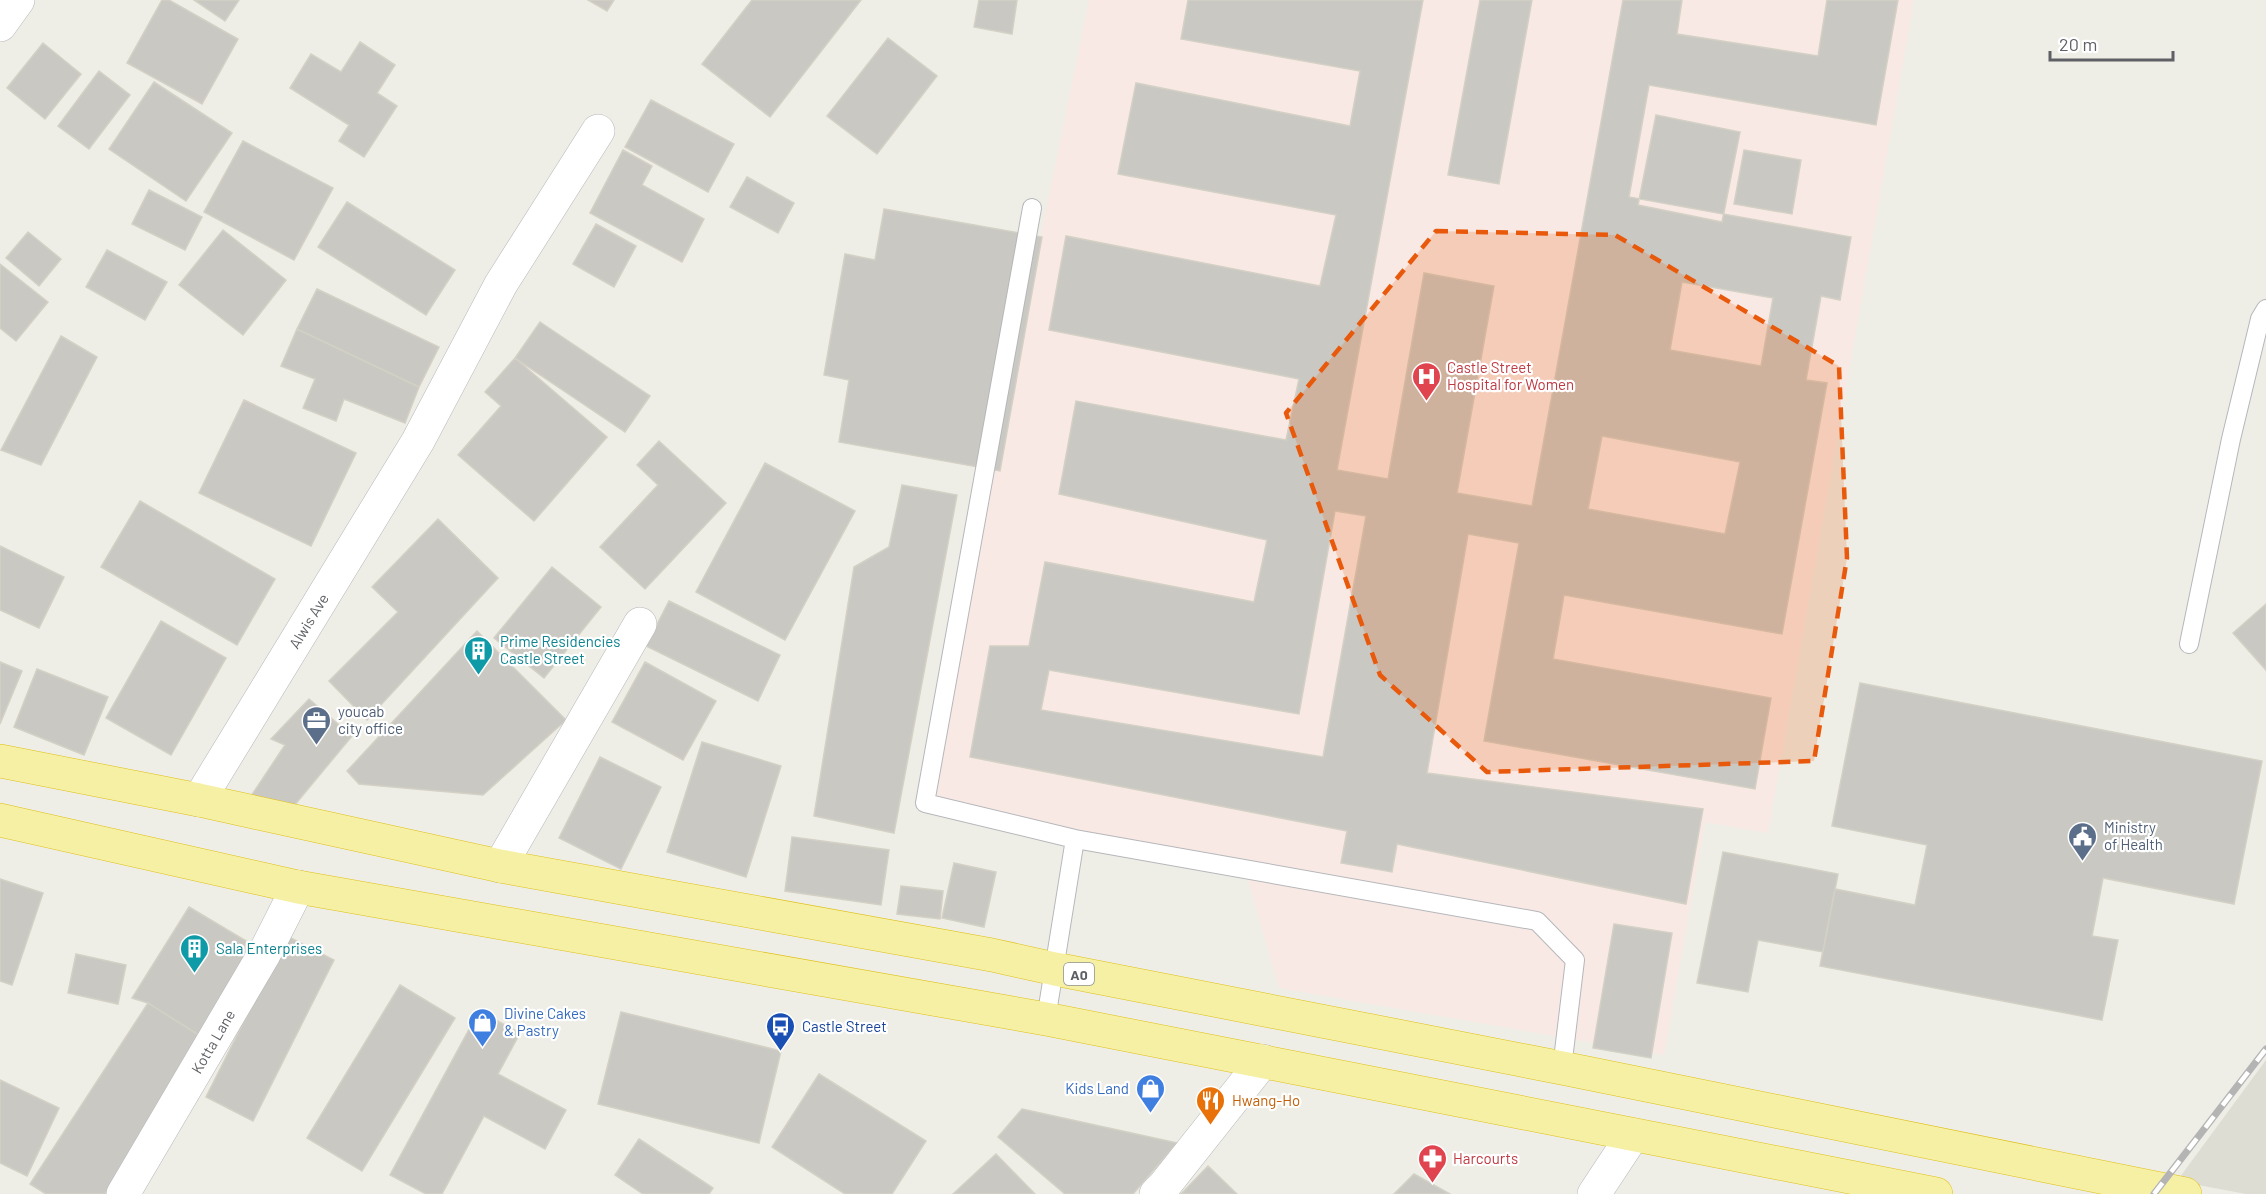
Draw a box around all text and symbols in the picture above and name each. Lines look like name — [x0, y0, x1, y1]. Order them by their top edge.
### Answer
scale bar — [2050, 24, 2173, 62]
text: 20 m — [2059, 33, 2097, 55]
place label: Castle Street Hospital for Women — [1447, 358, 1574, 393]
hospital icon: Castle Street Hospital for Women — [1410, 360, 1442, 402]
street label: Alwis Ave — [285, 590, 332, 651]
place label: Prime Residencies Castle Street — [500, 632, 620, 667]
building icon: Prime Residencies Castle Street — [463, 634, 495, 676]
place label: youcab city office — [338, 702, 403, 737]
office icon: youcab city office — [301, 704, 333, 746]
place label: Ministry of Health — [2104, 818, 2163, 853]
public building icon: Ministry of Health — [2067, 820, 2099, 862]
building icon: Sala Enterprises — [179, 932, 211, 974]
place label: Sala Enterprises — [216, 939, 322, 957]
road number: A0 — [1064, 963, 1094, 985]
place label: Divine Cakes & Pastry — [504, 1004, 586, 1039]
street label: Kotta Lane — [187, 1006, 238, 1077]
shop icon: Divine Cakes & Pastry — [467, 1006, 499, 1048]
bus stop icon: Castle Street — [765, 1010, 797, 1052]
place label: Castle Street — [802, 1017, 887, 1035]
shop icon: Kids Land — [1134, 1072, 1166, 1114]
place label: Kids Land — [1065, 1079, 1129, 1097]
restaurant icon: Hwang-Ho — [1195, 1084, 1227, 1126]
place label: Hwang-Ho — [1232, 1091, 1300, 1109]
pharmacy icon: Harcourts — [1416, 1142, 1448, 1184]
place label: Harcourts — [1453, 1149, 1518, 1167]

